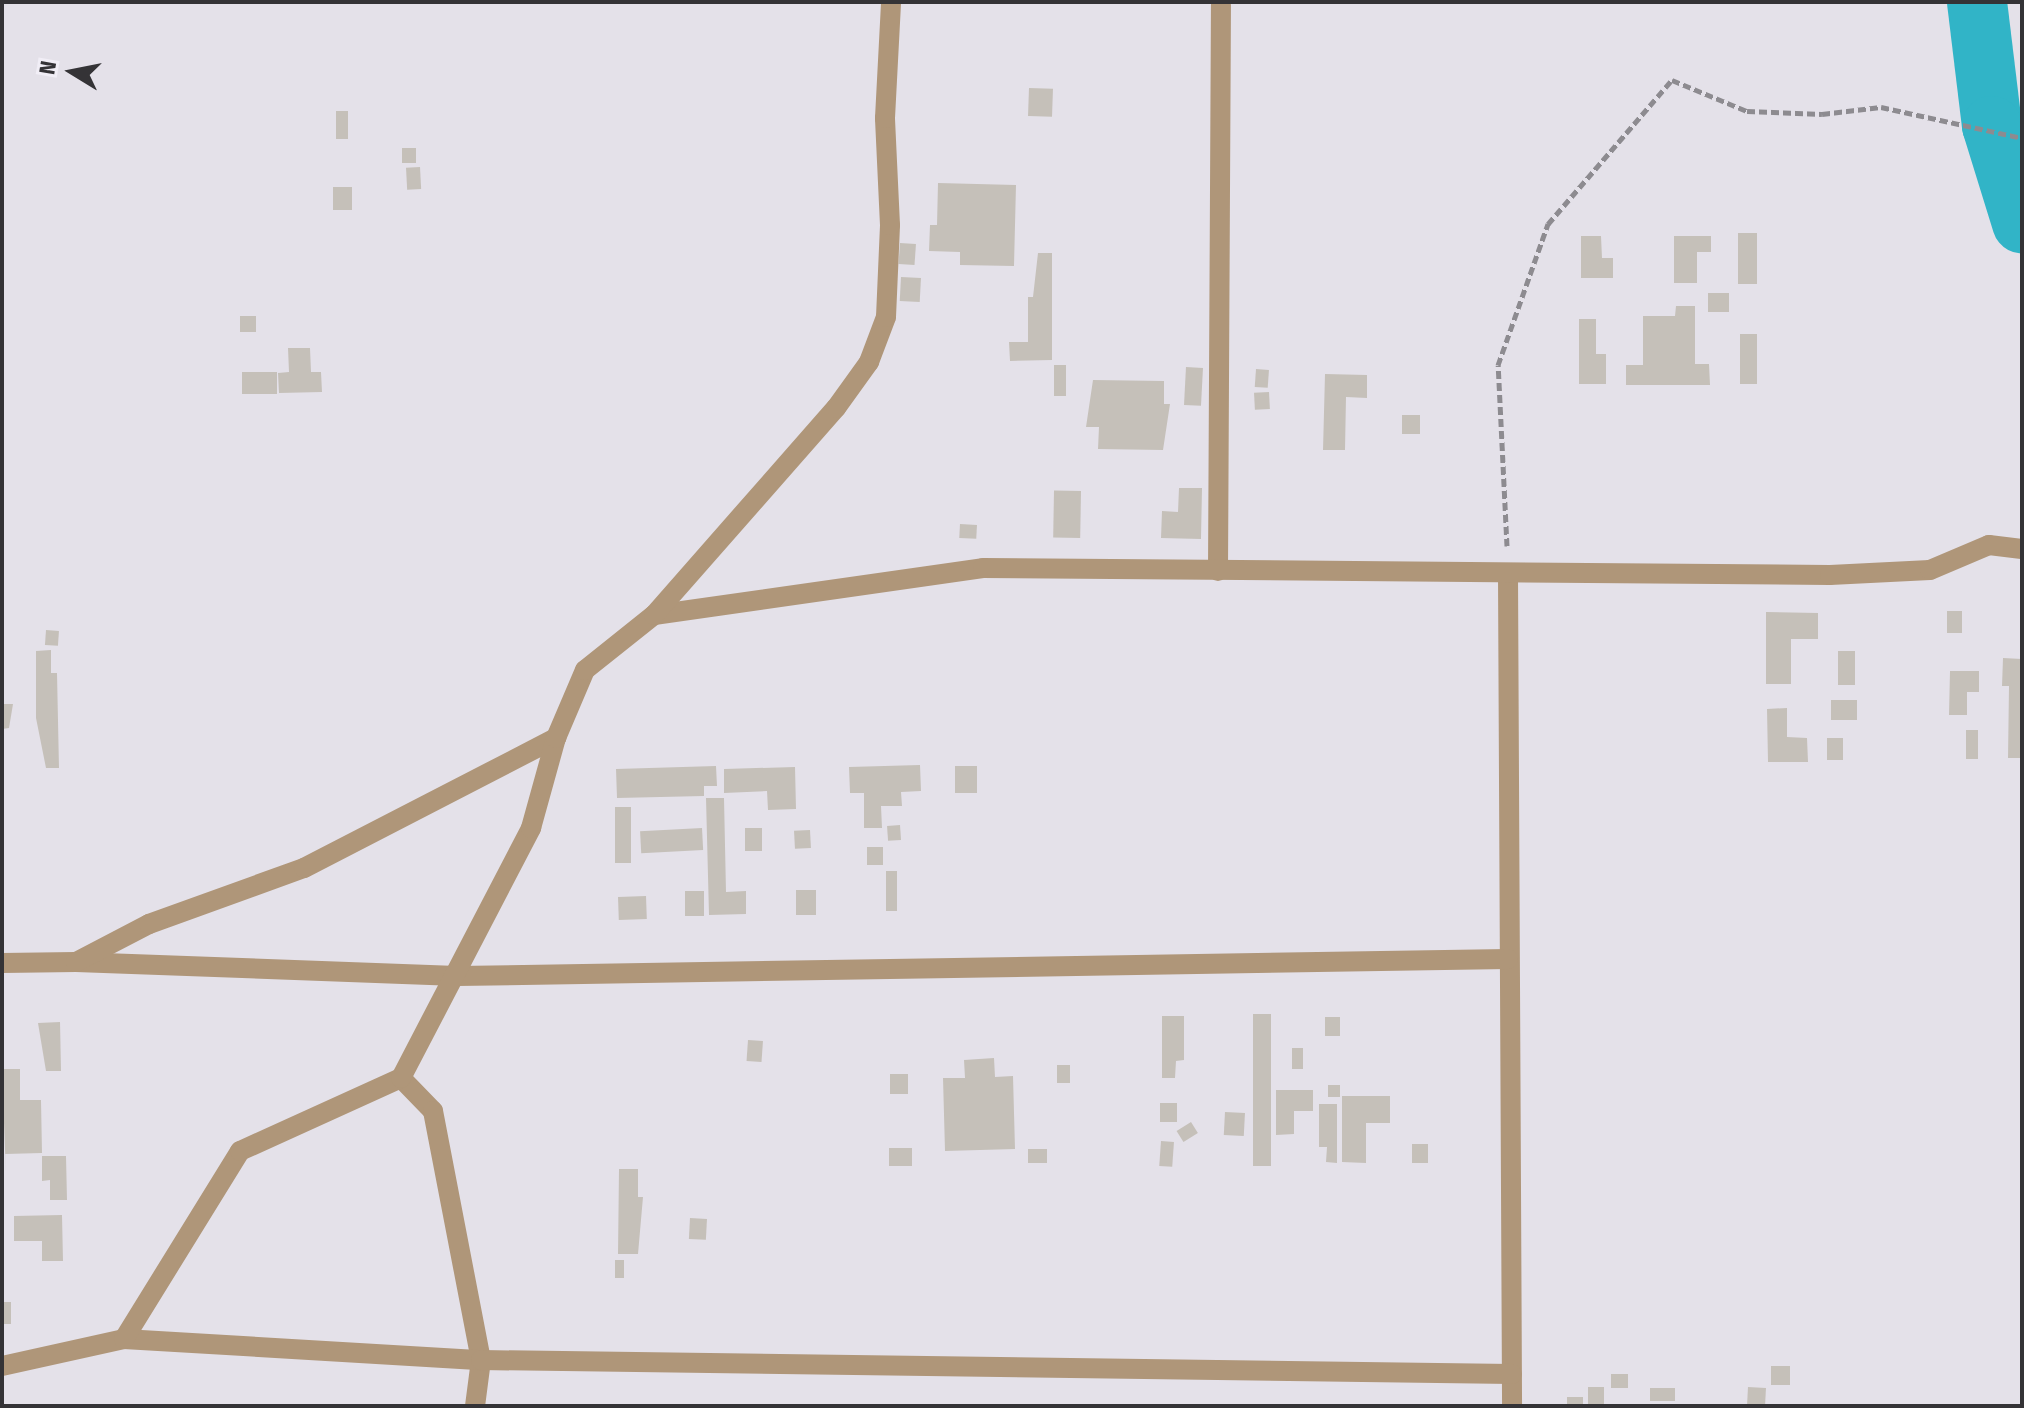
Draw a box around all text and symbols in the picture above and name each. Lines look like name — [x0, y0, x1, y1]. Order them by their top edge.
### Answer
north arrow — [32, 32, 112, 112]
text: N — [33, 59, 62, 77]

